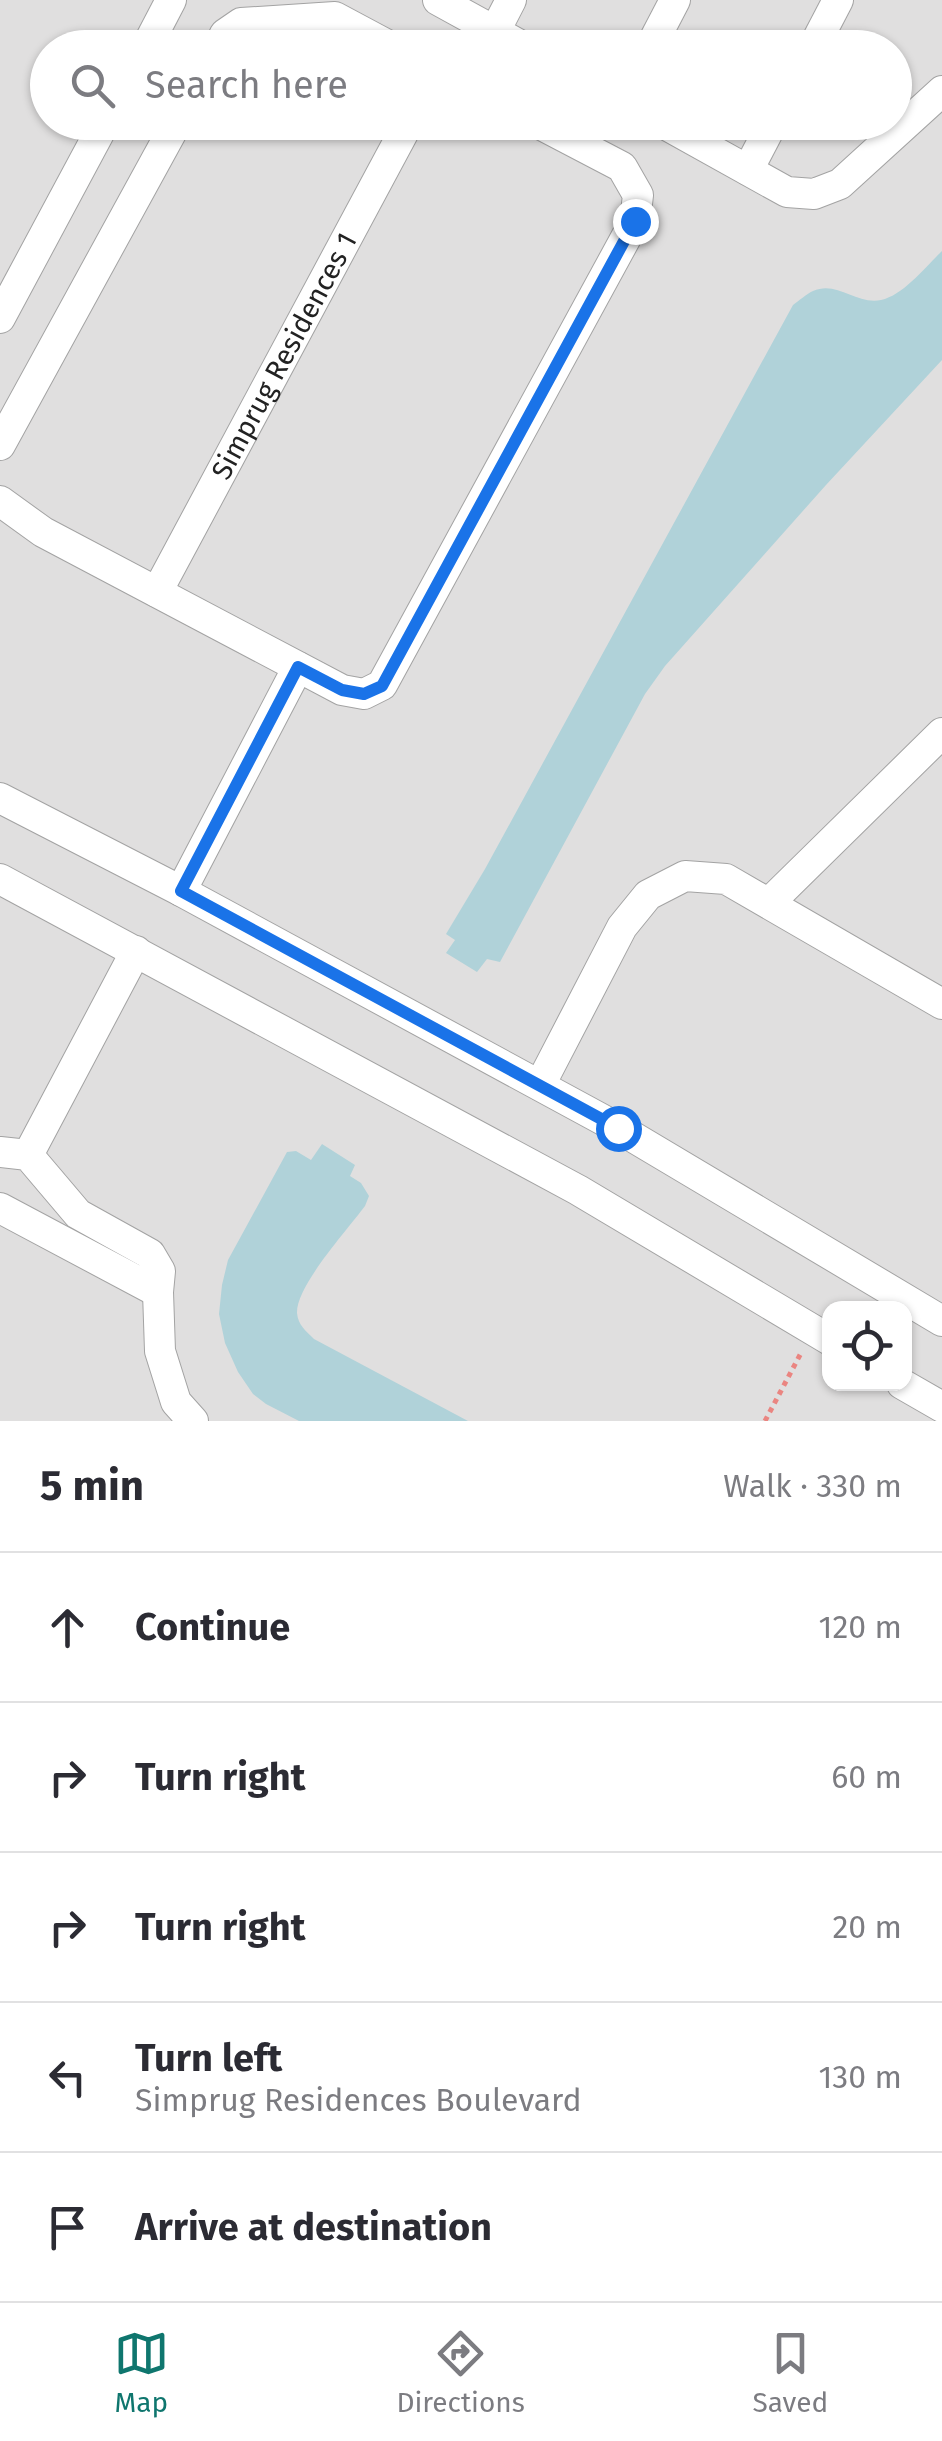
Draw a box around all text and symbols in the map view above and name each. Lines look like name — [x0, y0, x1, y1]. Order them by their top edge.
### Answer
search box — [30, 30, 912, 140]
icon: search — [65, 58, 120, 113]
text: Search here — [145, 62, 348, 108]
route end — [613, 199, 659, 245]
street label: Simprug Residences 1 — [205, 227, 364, 485]
route start — [596, 1106, 642, 1152]
map controls — [822, 1301, 912, 1391]
button: locate — [822, 1301, 912, 1391]
text: 5 min — [40, 1461, 144, 1511]
text: Walk · 330 m — [723, 1467, 902, 1505]
icon: ahead — [40, 1600, 95, 1655]
text: Continue — [135, 1604, 290, 1650]
text: 120 m — [819, 1608, 902, 1646]
icon: right — [40, 1750, 95, 1805]
text: Turn right — [135, 1754, 305, 1800]
text: 60 m — [831, 1758, 902, 1796]
icon: right — [40, 1900, 95, 1955]
text: Turn right — [135, 1904, 305, 1950]
text: 20 m — [832, 1908, 902, 1946]
text: Turn left — [135, 2035, 282, 2081]
icon: left — [40, 2050, 95, 2105]
text: 130 m — [818, 2058, 902, 2096]
text: Simprug Residences Boulevard — [135, 2081, 582, 2119]
icon: arrive — [40, 2200, 95, 2255]
text: Arrive at destination — [135, 2204, 492, 2250]
tab: Map — [114, 2326, 169, 2419]
tab: Directions — [396, 2326, 525, 2419]
tab: Saved — [752, 2326, 828, 2419]

